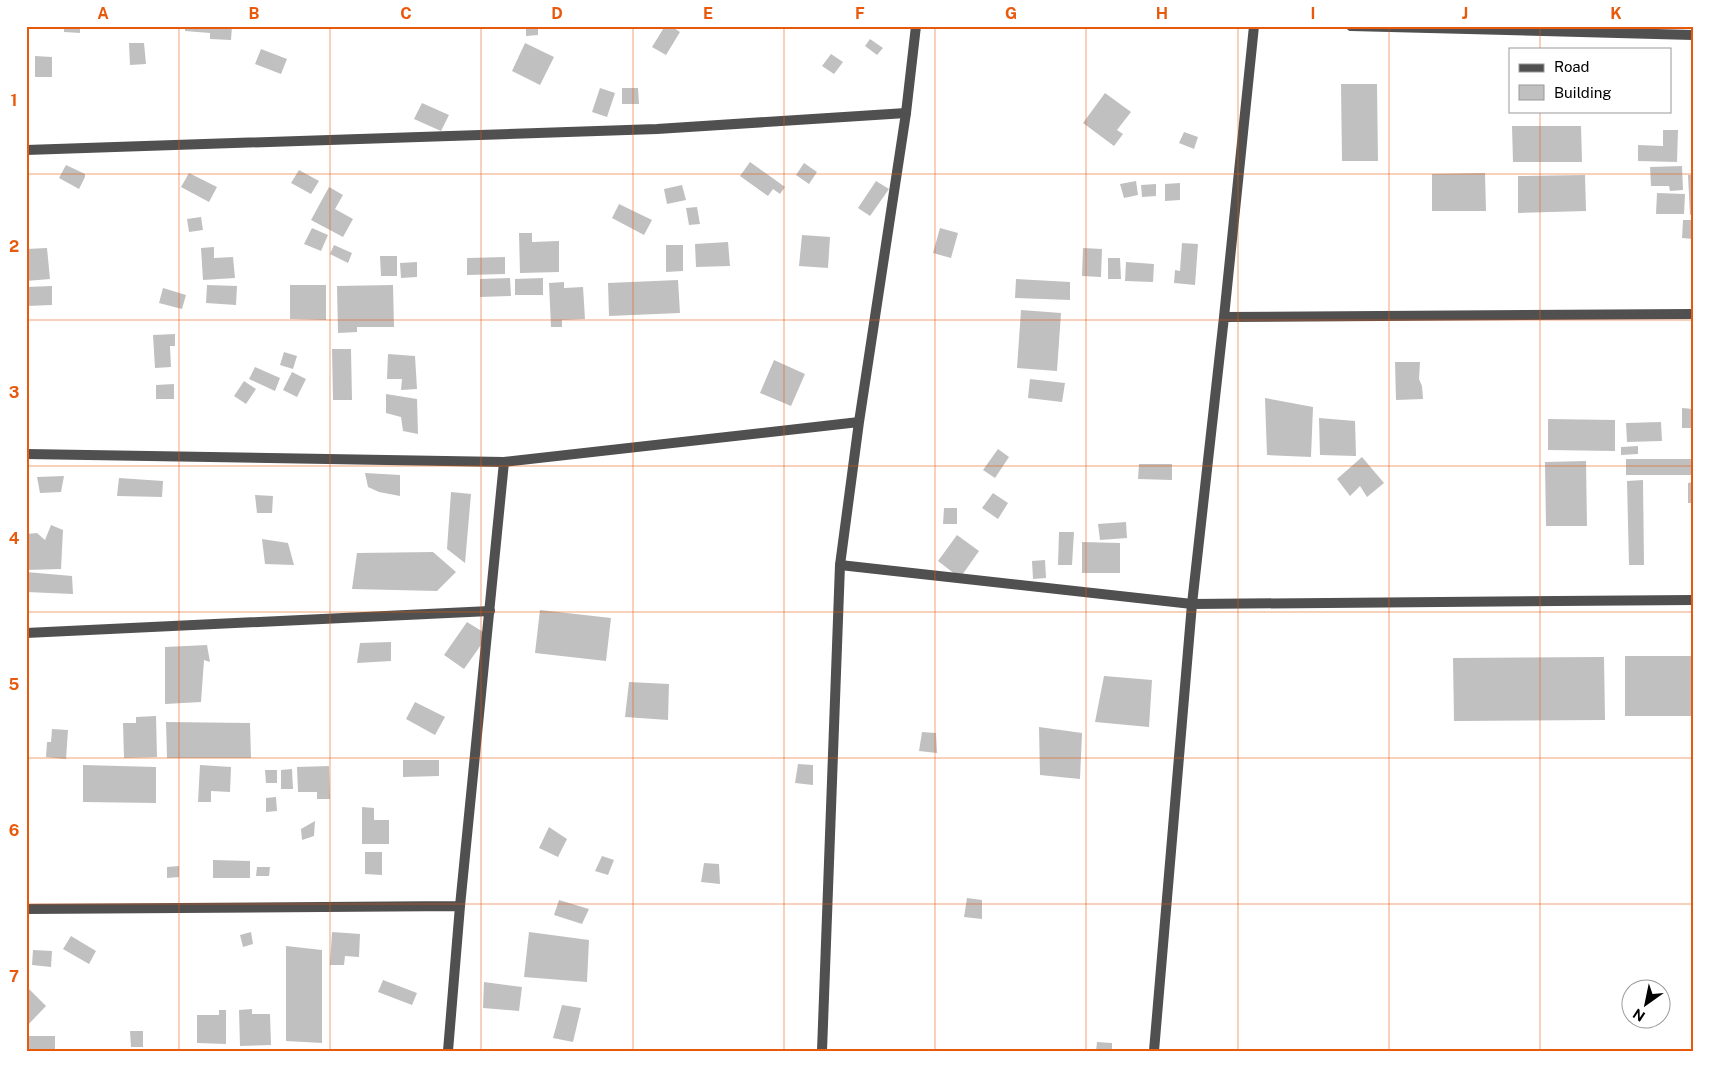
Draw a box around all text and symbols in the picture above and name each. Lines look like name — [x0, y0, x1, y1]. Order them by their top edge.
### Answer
text: A — [97, 4, 109, 23]
text: B — [249, 4, 260, 23]
text: C — [400, 4, 412, 23]
text: D — [551, 4, 563, 23]
text: E — [703, 4, 713, 23]
text: F — [855, 4, 865, 23]
text: G — [1005, 4, 1017, 23]
text: H — [1156, 4, 1168, 23]
text: I — [1311, 4, 1315, 23]
text: J — [1462, 4, 1468, 23]
text: K — [1610, 4, 1622, 23]
legend — [1509, 48, 1672, 112]
text: Road — [1554, 58, 1590, 75]
text: Building — [1554, 84, 1612, 101]
text: 1 — [11, 91, 17, 110]
text: 2 — [9, 237, 19, 256]
text: 3 — [9, 383, 19, 402]
text: 4 — [9, 529, 20, 548]
text: 5 — [9, 675, 20, 694]
text: 6 — [9, 821, 19, 840]
text: 7 — [9, 967, 19, 986]
north arrow — [1622, 980, 1672, 1030]
text: N — [1630, 1005, 1648, 1025]

